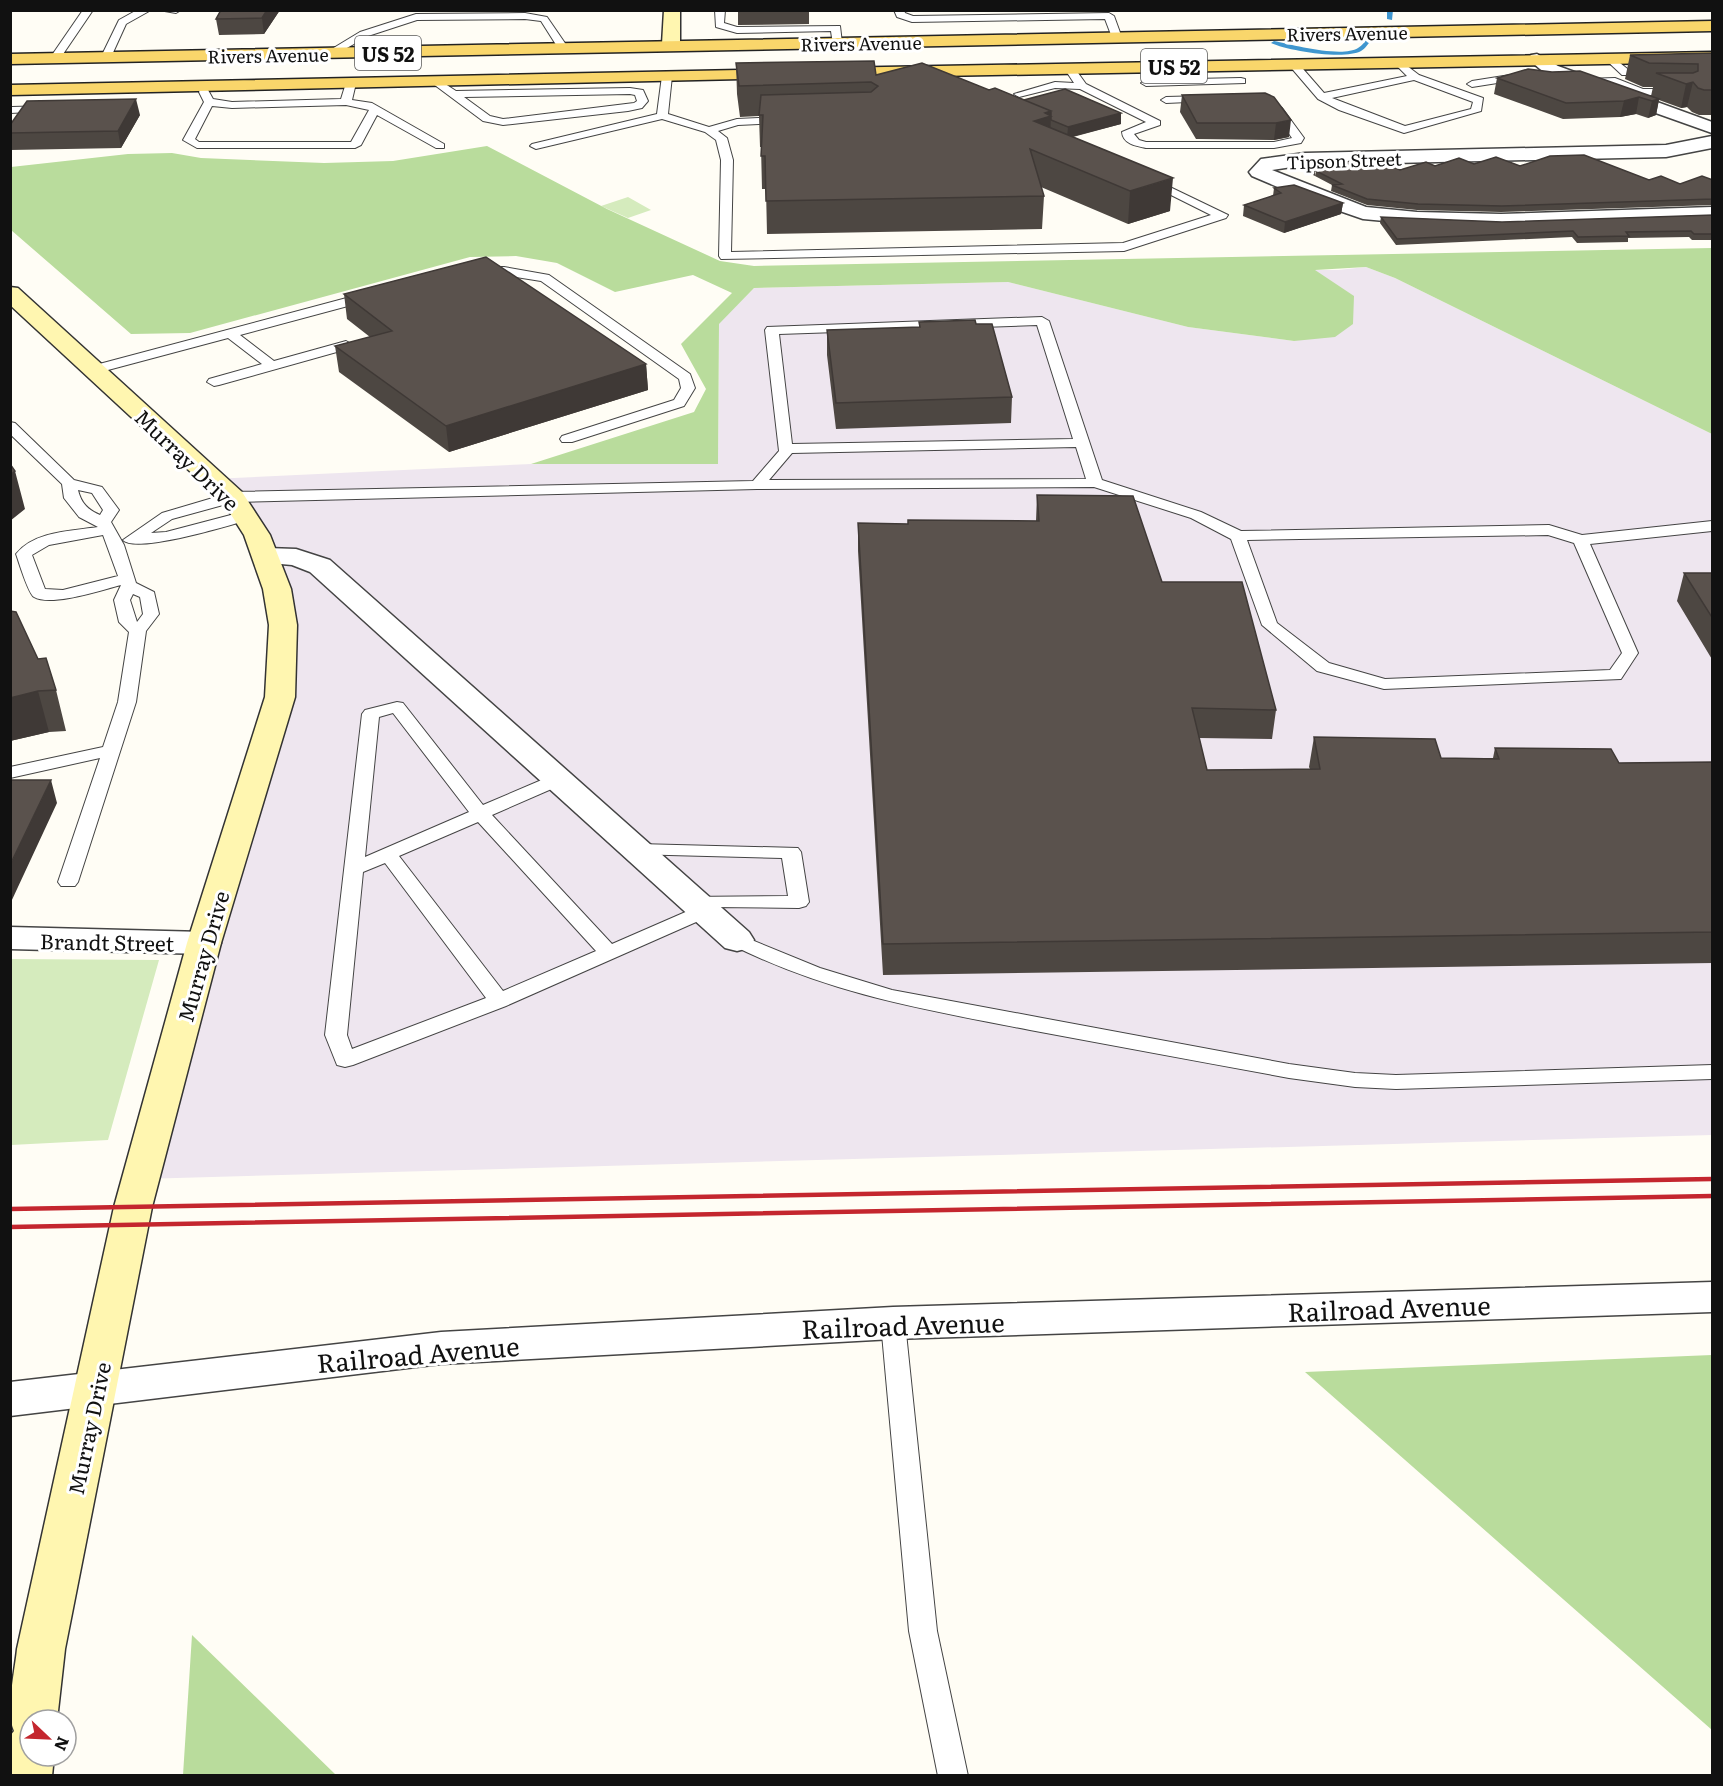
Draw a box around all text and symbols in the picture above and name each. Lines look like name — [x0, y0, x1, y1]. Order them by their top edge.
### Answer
street label: Rivers Avenue — [1286, 18, 1408, 48]
street label: Rivers Avenue — [800, 28, 922, 58]
road number: US 52 — [355, 36, 421, 70]
street label: Rivers Avenue — [207, 40, 329, 70]
road number: US 52 — [1141, 49, 1207, 83]
street label: Tipson Street — [1286, 144, 1403, 176]
street label: Murray Drive — [129, 401, 247, 517]
street label: Murray Drive — [169, 887, 236, 1025]
street label: Brandt Street — [40, 924, 175, 958]
street label: Railroad Avenue — [1287, 1284, 1491, 1330]
street label: Railroad Avenue — [801, 1301, 1005, 1347]
street label: Railroad Avenue — [315, 1325, 521, 1381]
street label: Murray Drive — [59, 1359, 117, 1497]
north arrow — [18, 1708, 78, 1768]
text: N — [49, 1733, 76, 1755]

